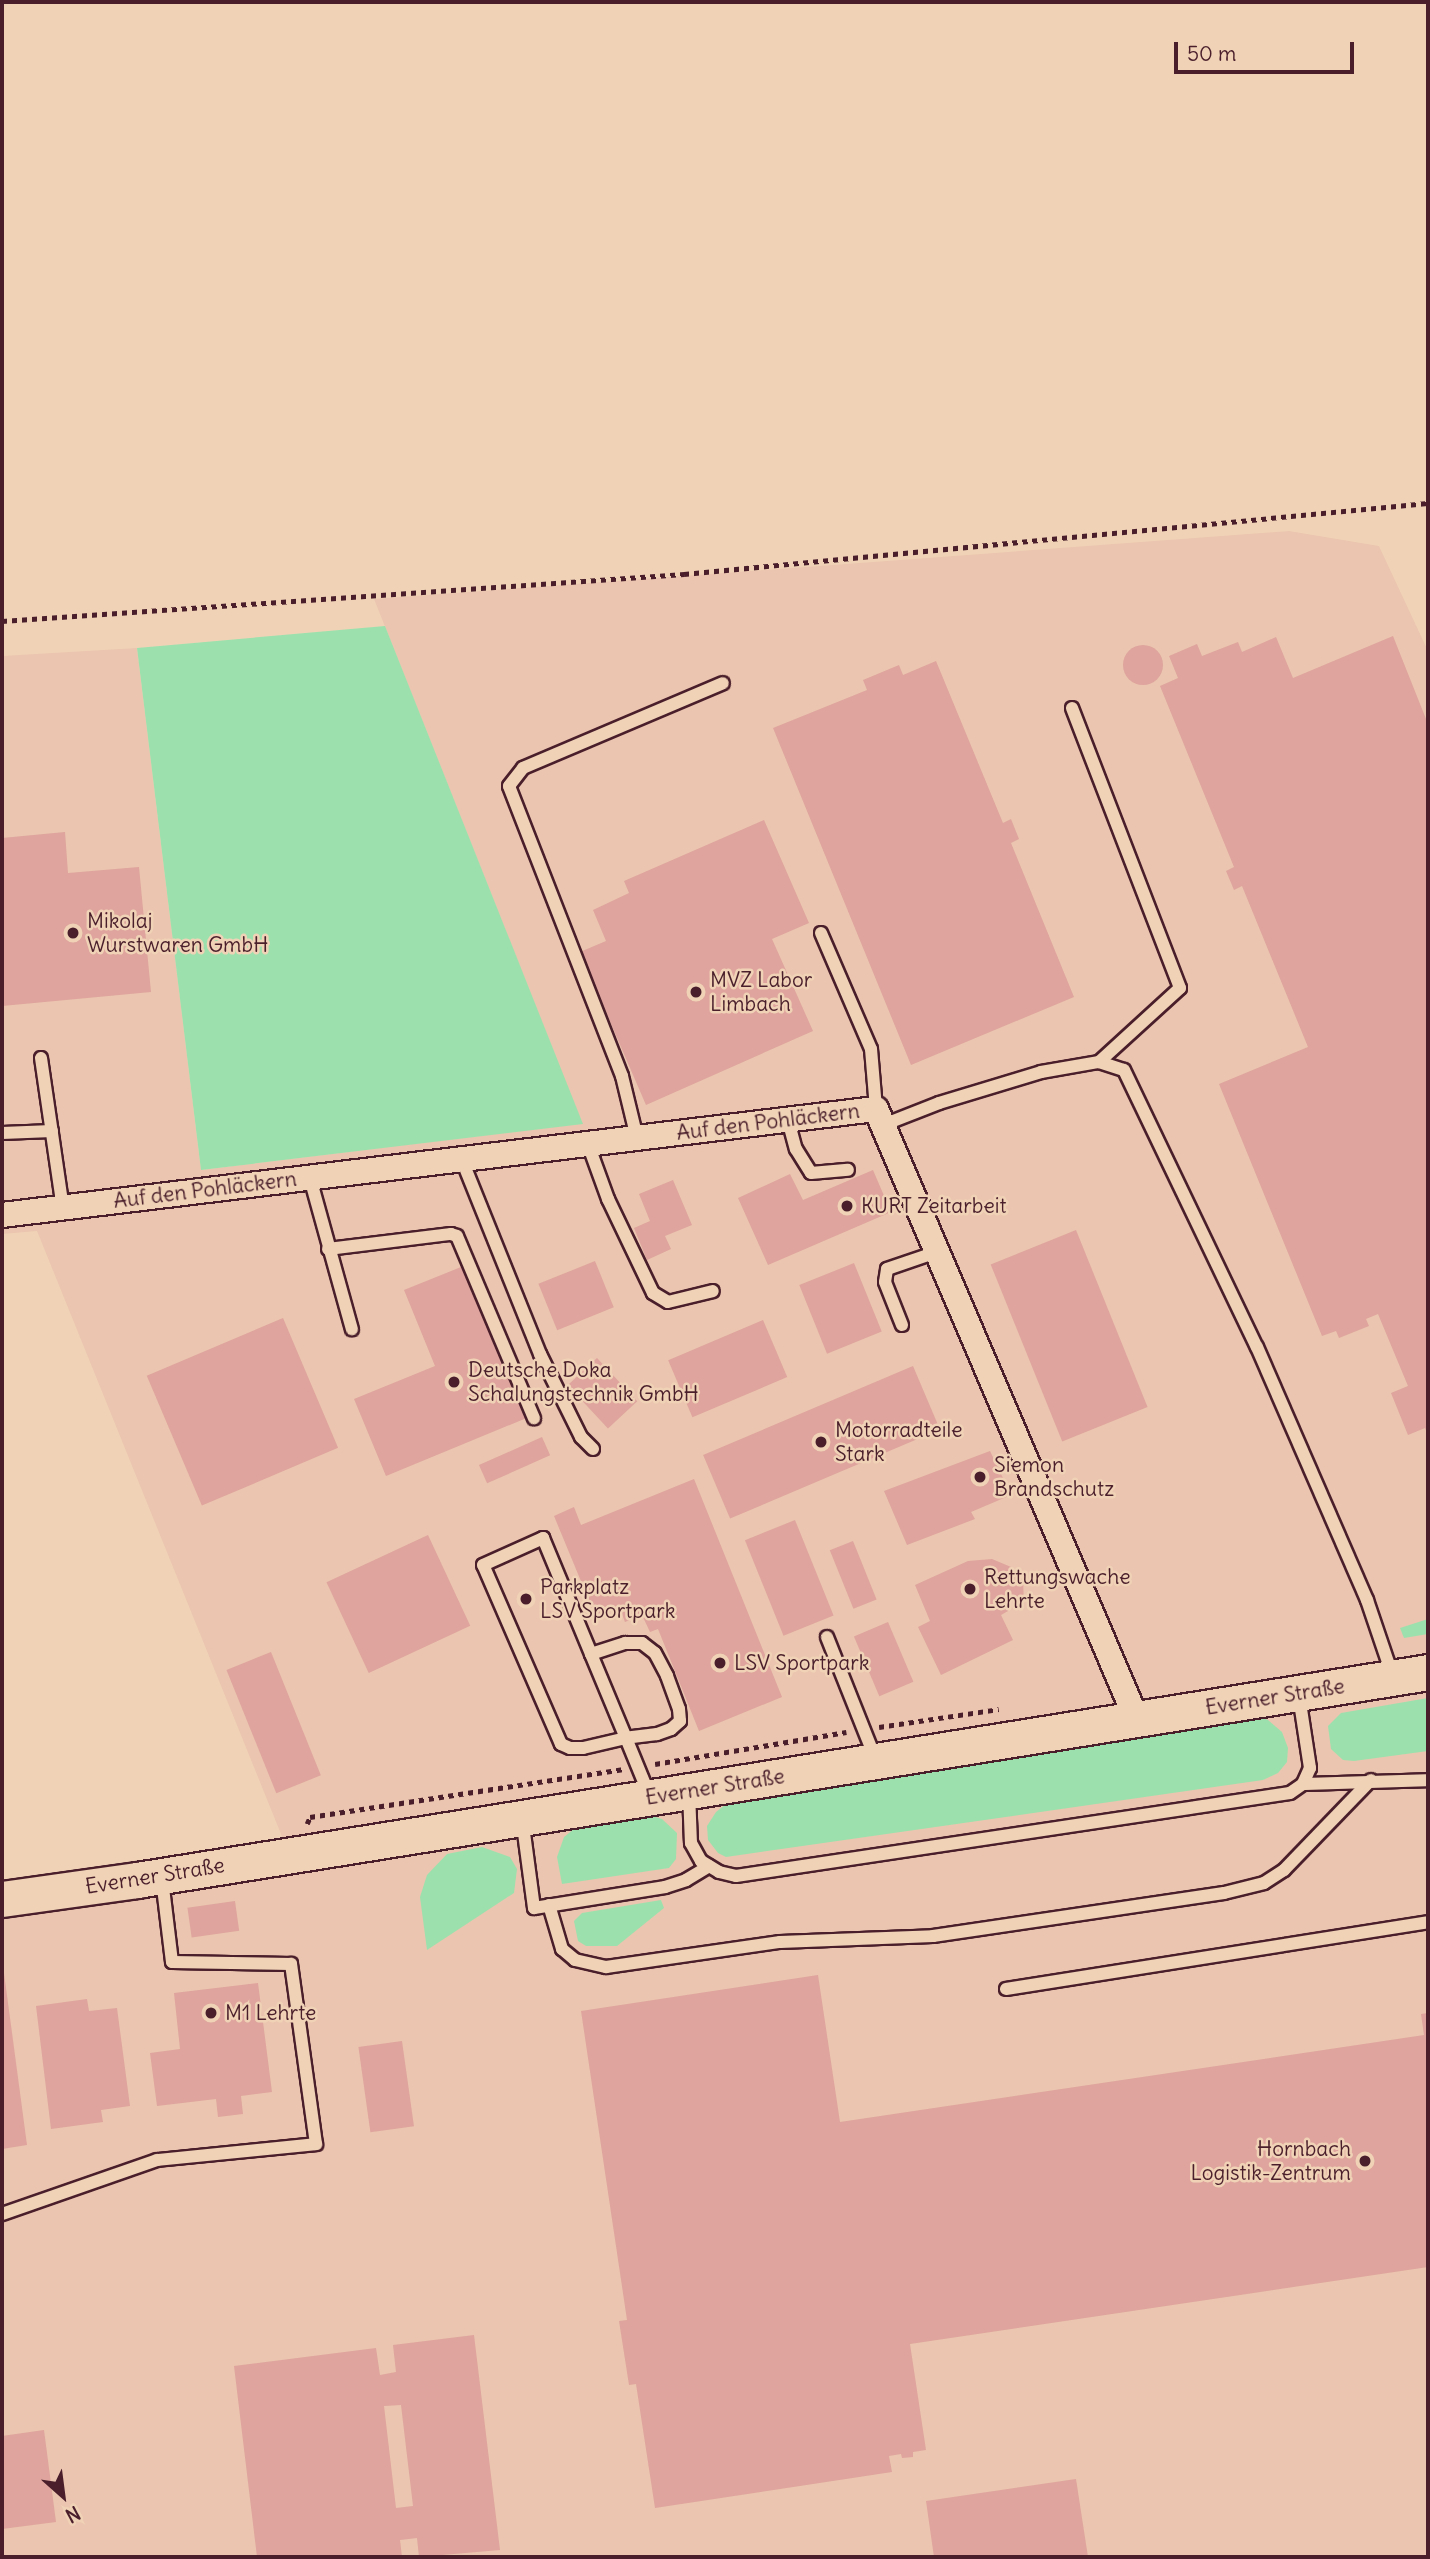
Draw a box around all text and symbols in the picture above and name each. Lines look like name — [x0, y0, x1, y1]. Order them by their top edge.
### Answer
scale bar — [1178, 28, 1358, 72]
text: 50 m — [1187, 40, 1236, 67]
place label: Mikolaj Wurstwaren GmbH — [87, 908, 268, 958]
marker: Mikolaj Wurstwaren GmbH — [65, 925, 81, 941]
place label: MVZ Labor Limbach — [710, 967, 812, 1017]
marker: MVZ Labor Limbach — [688, 984, 704, 1000]
street label: Auf den Pohläckern — [675, 1098, 861, 1146]
street label: Auf den Pohläckern — [112, 1166, 298, 1214]
place label: KURT Zeitarbeit — [861, 1193, 1007, 1219]
marker: KURT Zeitarbeit — [839, 1198, 855, 1214]
place label: Deutsche Doka Schalungstechnik GmbH — [468, 1357, 699, 1407]
marker: Deutsche Doka Schalungstechnik GmbH — [446, 1374, 462, 1390]
place label: Motorradteile Stark — [835, 1417, 962, 1467]
marker: Motorradteile Stark — [813, 1434, 829, 1450]
place label: Siemon Brandschutz — [994, 1452, 1114, 1502]
marker: Siemon Brandschutz — [972, 1469, 988, 1485]
place label: Rettungswache Lehrte — [984, 1564, 1131, 1614]
place label: Parkplatz LSV Sportpark — [540, 1574, 676, 1624]
marker: Rettungswache Lehrte — [962, 1581, 978, 1597]
marker: Parkplatz LSV Sportpark — [518, 1591, 534, 1607]
place label: LSV Sportpark — [734, 1650, 870, 1676]
marker: LSV Sportpark — [712, 1655, 728, 1671]
street label: Everner Straße — [1204, 1674, 1346, 1720]
street label: Everner Straße — [644, 1764, 786, 1810]
street label: Everner Straße — [84, 1853, 226, 1899]
place label: M1 Lehrte — [225, 2000, 316, 2026]
marker: M1 Lehrte — [203, 2005, 219, 2021]
place label: Hornbach Logistik-Zentrum — [1191, 2136, 1351, 2186]
marker: Hornbach Logistik-Zentrum — [1357, 2153, 1373, 2169]
north arrow — [28, 2461, 98, 2531]
text: N — [61, 2501, 84, 2528]

